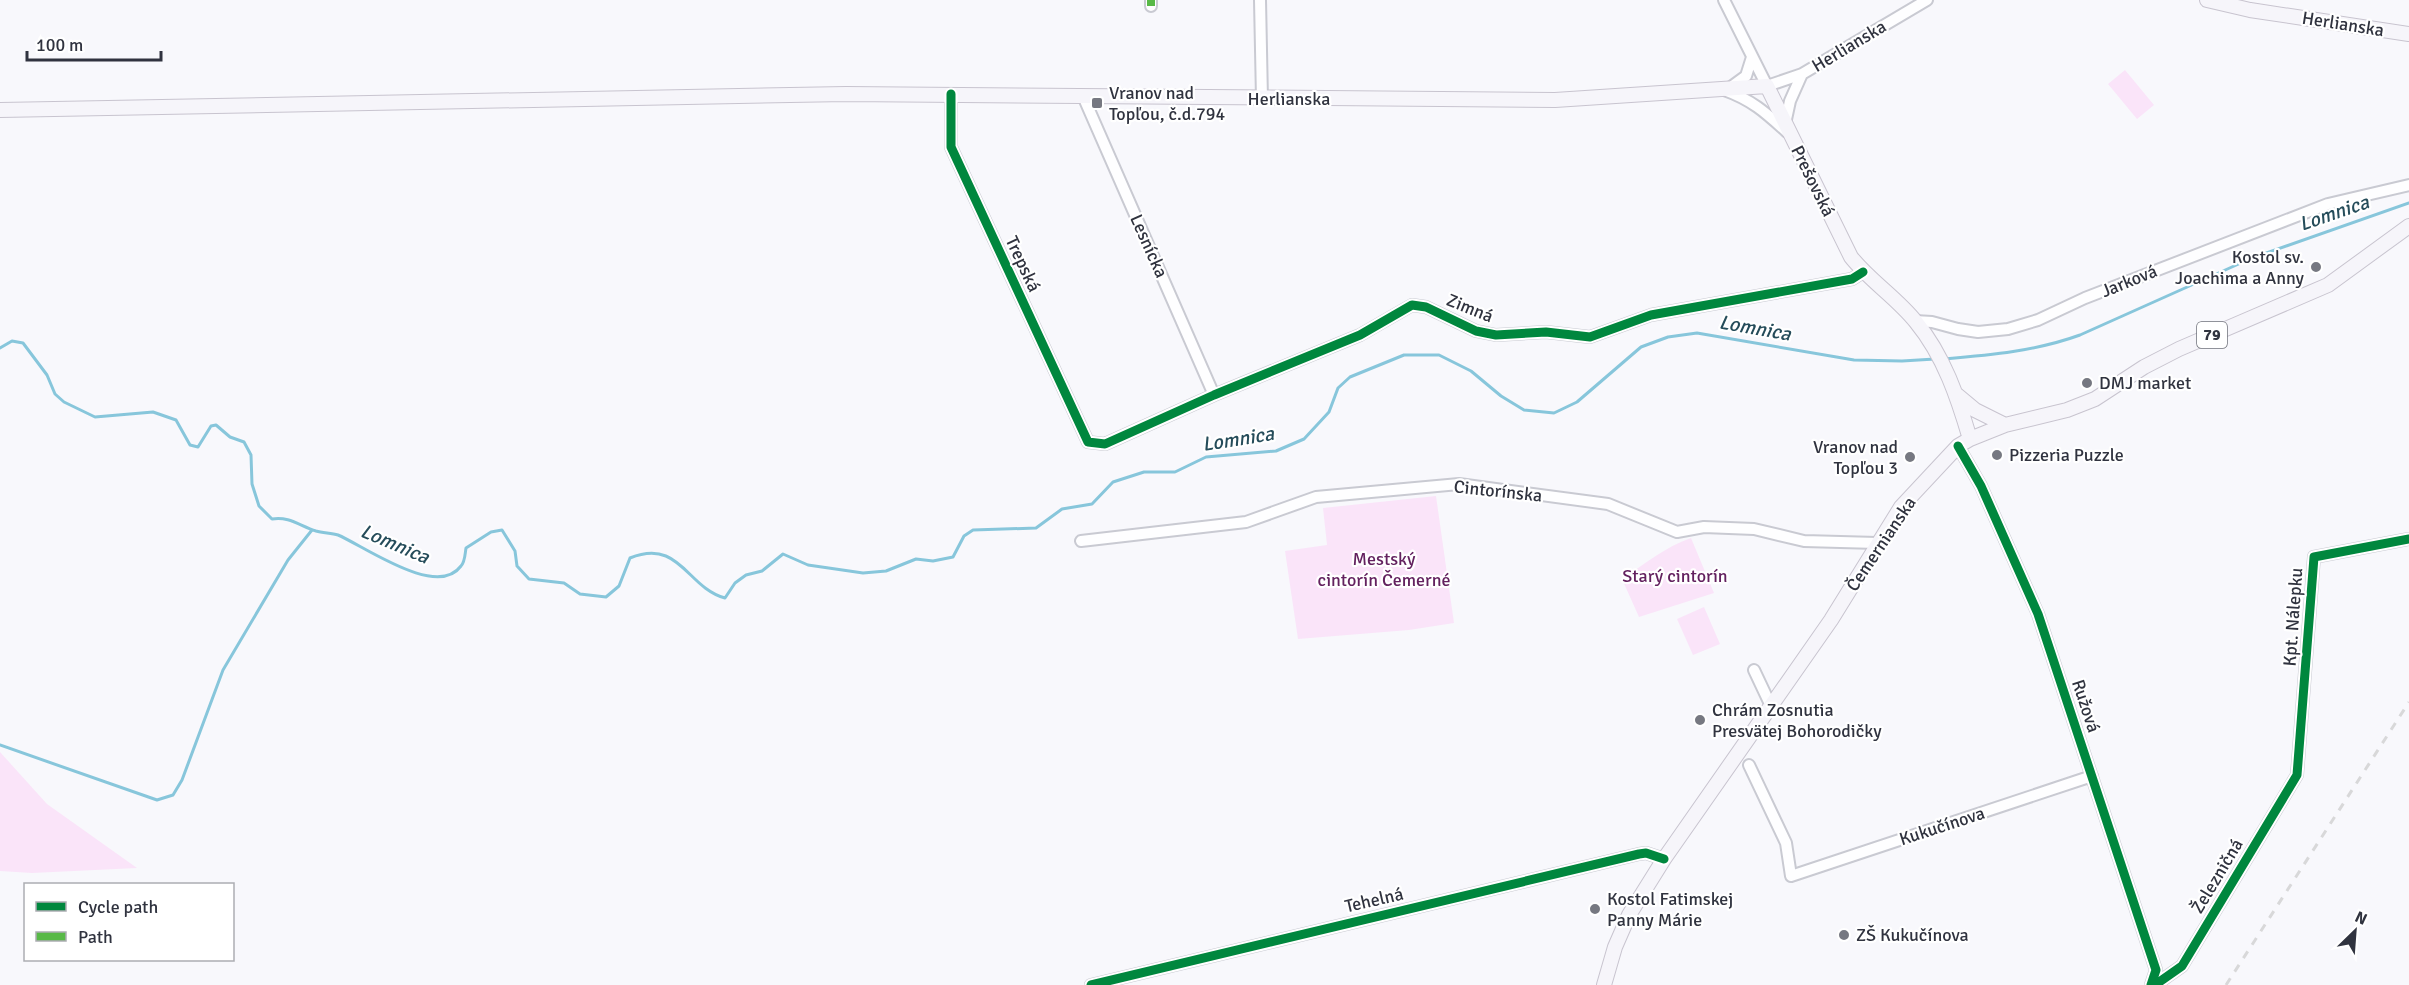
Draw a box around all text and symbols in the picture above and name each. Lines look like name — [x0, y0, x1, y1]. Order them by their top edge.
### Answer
street label: Herlianska — [2300, 7, 2386, 41]
street label: Herlianska — [1808, 15, 1890, 77]
scale bar — [27, 24, 160, 62]
text: 100 m — [36, 34, 83, 56]
place label: Vranov nad Topľou, č.d.794 — [1109, 82, 1226, 125]
street label: Herlianska — [1248, 88, 1330, 110]
marker: Vranov nad Topľou, č.d.794 — [1090, 96, 1104, 110]
street label: Prešovská — [1786, 142, 1840, 220]
water label: Lomnica — [2296, 189, 2373, 237]
street label: Lesnícka — [1125, 211, 1173, 281]
street label: Trepská — [1001, 233, 1045, 295]
place label: Kostol sv. Joachima a Anny — [2175, 246, 2305, 289]
street label: Jarková — [2098, 260, 2160, 302]
marker: Kostol sv. Joachima a Anny — [2309, 260, 2323, 274]
street label: Zimná — [1443, 289, 1497, 327]
water label: Lomnica — [1717, 309, 1794, 347]
road number: 79 — [2197, 322, 2227, 348]
place label: DMJ market — [2099, 372, 2191, 394]
marker: DMJ market — [2080, 376, 2094, 390]
water label: Lomnica — [1200, 421, 1276, 457]
place label: Vranov nad Topľou 3 — [1813, 436, 1898, 479]
place label: Pizzeria Puzzle — [2009, 444, 2124, 466]
marker: Pizzeria Puzzle — [1990, 448, 2004, 462]
marker: Vranov nad Topľou 3 — [1903, 450, 1917, 464]
street label: Cintorínska — [1453, 475, 1543, 507]
street label: Čemernianska — [1841, 492, 1921, 596]
water label: Lomnica — [357, 518, 434, 570]
park label: Mestský cintorín Čemerné — [1317, 548, 1451, 591]
park label: Starý cintorín — [1622, 565, 1728, 587]
street label: Kpt. Nálepku — [2279, 567, 2307, 667]
street label: Ružová — [2067, 677, 2105, 735]
place label: Chrám Zosnutia Presvätej Bohorodičky — [1712, 699, 1882, 742]
marker: Chrám Zosnutia Presvätej Bohorodičky — [1693, 713, 1707, 727]
street label: Kukučínova — [1896, 802, 1988, 850]
street label: Železničná — [2186, 835, 2248, 917]
legend — [24, 883, 234, 961]
street label: Tehelná — [1343, 883, 1405, 917]
place label: Kostol Fatimskej Panny Márie — [1607, 888, 1733, 931]
text: Cycle path — [78, 896, 158, 918]
north arrow — [2325, 901, 2385, 961]
marker: Kostol Fatimskej Panny Márie — [1588, 902, 1602, 916]
text: N — [2352, 907, 2370, 930]
place label: ZŠ Kukučínova — [1856, 924, 1969, 946]
text: Path — [78, 926, 113, 948]
marker: ZŠ Kukučínova — [1837, 928, 1851, 942]

